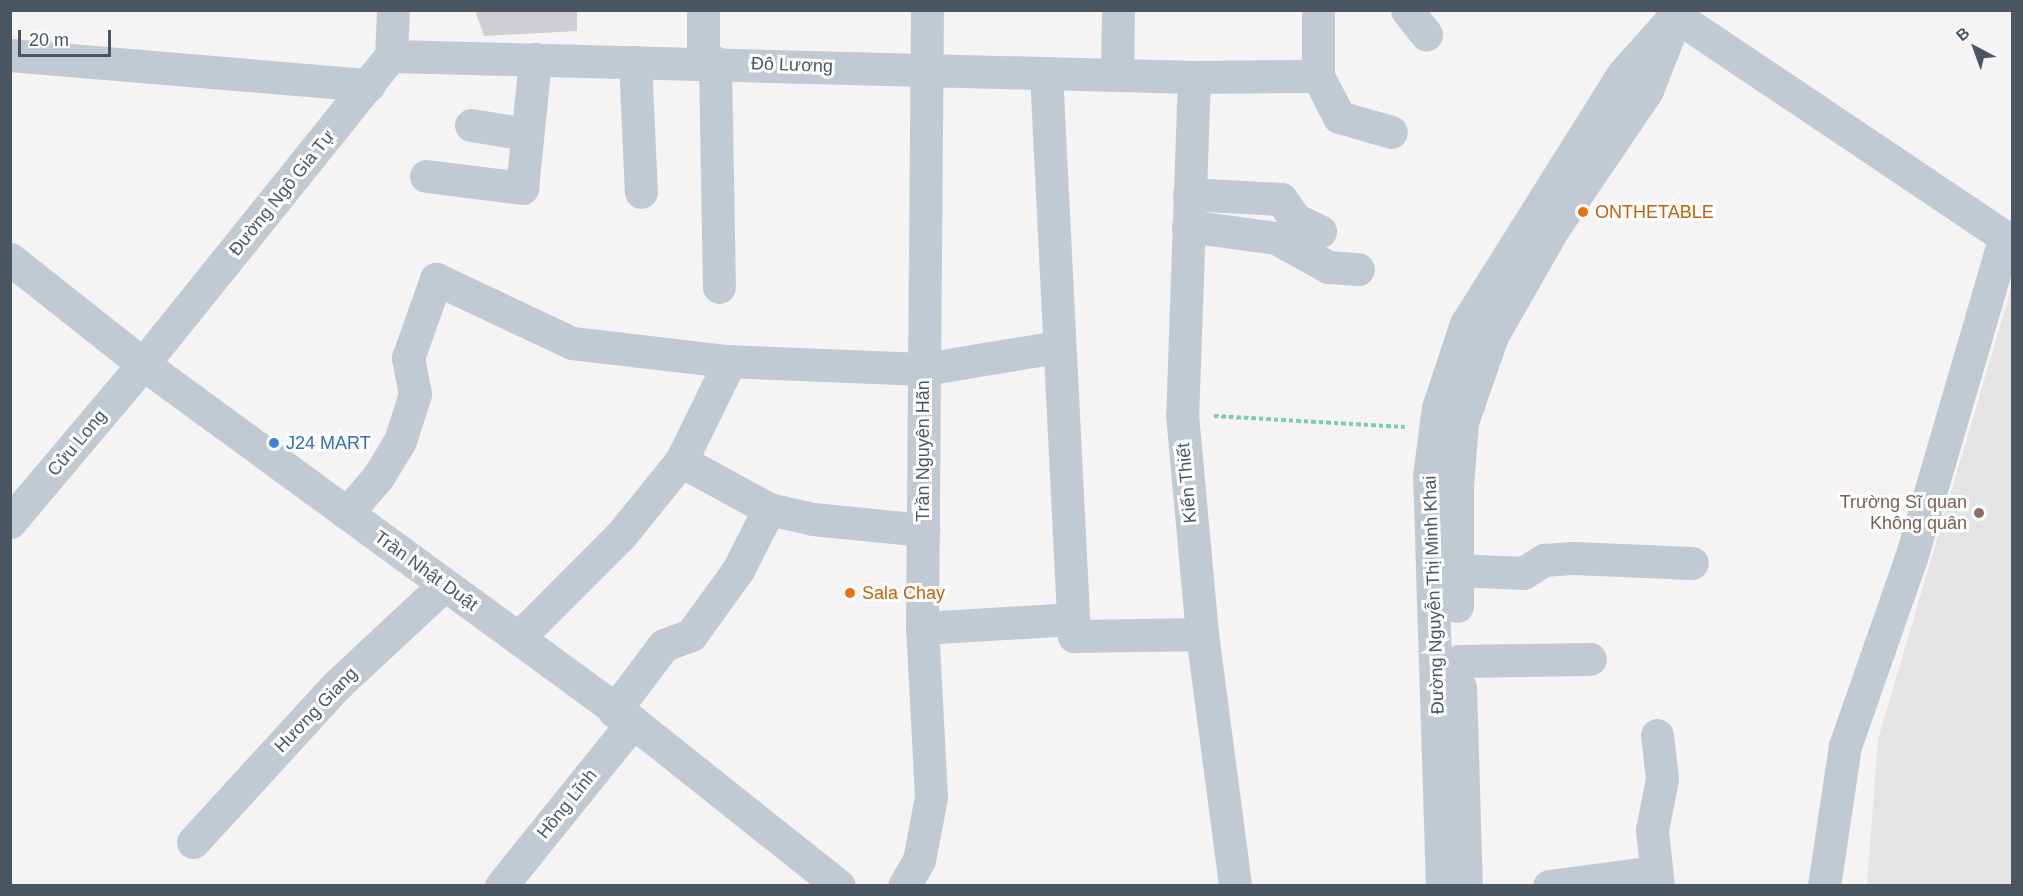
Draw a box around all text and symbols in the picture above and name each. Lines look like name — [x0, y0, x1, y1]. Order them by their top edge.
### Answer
scale bar — [21, 18, 114, 56]
north arrow — [1945, 18, 2005, 78]
text: B — [1953, 24, 1973, 44]
text: 20 m — [29, 30, 69, 50]
street label: Đô Lương — [751, 53, 833, 77]
street label: Đường Ngô Gia Tự — [225, 126, 339, 260]
place label: ONTHETABLE — [1595, 201, 1714, 223]
marker: ONTHETABLE — [1576, 205, 1590, 219]
street label: Trần Nguyên Hãn — [912, 380, 934, 522]
street label: Cửu Long — [43, 405, 111, 481]
place label: J24 MART — [286, 432, 371, 454]
marker: J24 MART — [267, 436, 281, 450]
street label: Kiến Thiết — [1173, 442, 1201, 524]
street label: Đường Nguyễn Thị Minh Khai — [1419, 475, 1449, 715]
place label: Trường Sĩ quan Không quân — [1840, 492, 1967, 534]
marker: Trường Sĩ quan Không quân — [1972, 506, 1986, 520]
street label: Trần Nhật Duật — [370, 526, 482, 616]
place label: Sala Chay — [862, 582, 945, 604]
marker: Sala Chay — [843, 586, 857, 600]
street label: Hương Giang — [270, 663, 362, 757]
street label: Hồng Lĩnh — [532, 765, 602, 843]

